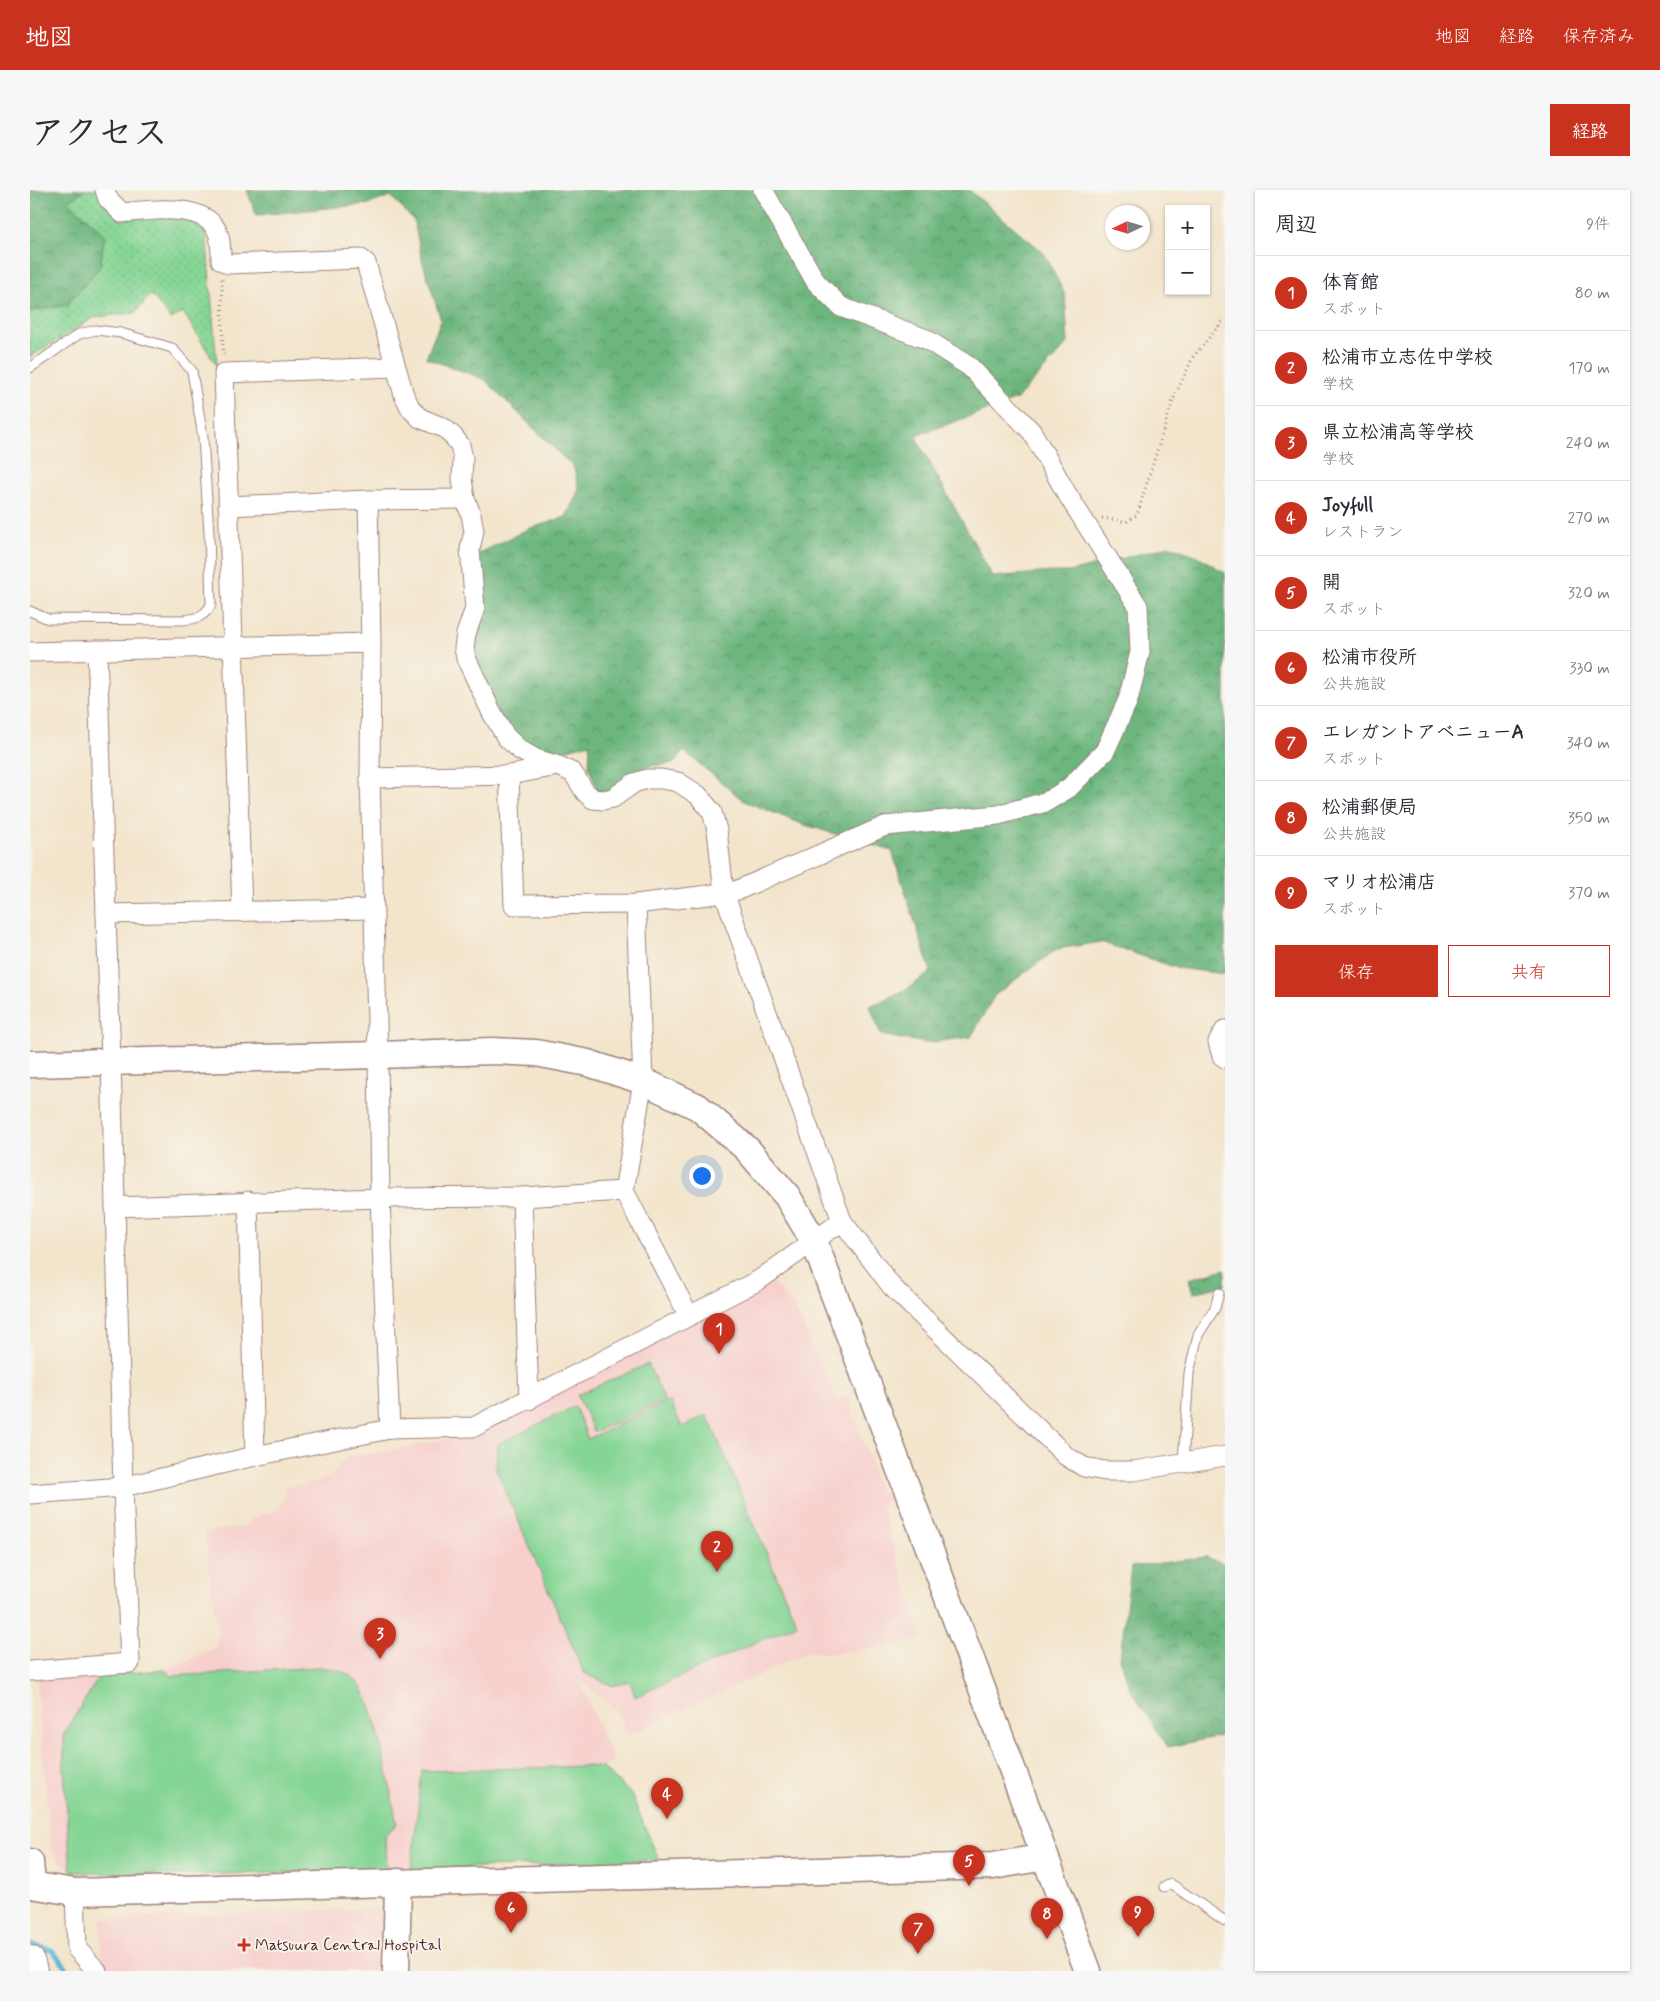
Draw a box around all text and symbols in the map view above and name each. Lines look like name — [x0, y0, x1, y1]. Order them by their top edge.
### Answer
text: 地図 — [25, 23, 73, 54]
text: 地図 — [1435, 25, 1471, 49]
text: 経路 — [1499, 25, 1535, 49]
text: 保存済み — [1563, 25, 1635, 49]
button: 経路 — [1550, 104, 1630, 156]
text: アクセス — [30, 111, 168, 157]
north arrow — [1105, 205, 1150, 250]
map controls — [1165, 205, 1210, 295]
button: + — [1165, 205, 1210, 250]
text: 周辺 — [1275, 211, 1317, 239]
text: 9件 — [1586, 214, 1610, 235]
button: − — [1165, 250, 1210, 295]
text: 体育館 — [1322, 270, 1379, 295]
text: 1 — [1287, 283, 1295, 304]
text: 80 m — [1575, 283, 1610, 304]
text: スポット — [1322, 299, 1386, 320]
text: 松浦市立志佐中学校 — [1322, 345, 1493, 370]
text: 2 — [1287, 358, 1295, 379]
text: 170 m — [1568, 358, 1610, 379]
text: 学校 — [1322, 374, 1354, 395]
text: 県立松浦高等学校 — [1322, 420, 1474, 445]
text: 3 — [1287, 433, 1295, 454]
text: 240 m — [1566, 433, 1610, 454]
text: 学校 — [1322, 449, 1354, 470]
text: Joyfull — [1322, 493, 1373, 518]
text: 4 — [1286, 508, 1296, 529]
text: 270 m — [1567, 508, 1610, 529]
text: レストラン — [1322, 522, 1403, 543]
text: 開 — [1322, 570, 1341, 595]
text: 5 — [1286, 583, 1296, 604]
text: 320 m — [1568, 583, 1610, 604]
text: スポット — [1322, 599, 1386, 620]
text: 松浦市役所 — [1322, 645, 1417, 670]
text: 6 — [1287, 658, 1295, 679]
text: 330 m — [1569, 658, 1610, 679]
text: 公共施設 — [1322, 674, 1386, 695]
text: エレガントアベニューA — [1322, 720, 1524, 745]
text: 7 — [1286, 733, 1296, 754]
text: 340 m — [1566, 733, 1610, 754]
text: スポット — [1322, 749, 1386, 770]
text: 松浦郵便局 — [1322, 795, 1417, 820]
text: 8 — [1286, 808, 1296, 829]
text: 350 m — [1568, 808, 1610, 829]
text: 公共施設 — [1322, 824, 1386, 845]
text: マリオ松浦店 — [1322, 870, 1436, 895]
text: 9 — [1287, 883, 1295, 904]
text: 370 m — [1568, 883, 1610, 904]
text: スポット — [1322, 899, 1386, 920]
button: 保存 — [1275, 945, 1438, 997]
button: 共有 — [1448, 945, 1610, 997]
your location — [689, 1163, 715, 1189]
pin: 1 — [703, 1313, 735, 1354]
pin: 2 — [701, 1531, 733, 1572]
pin: 3 — [364, 1618, 396, 1659]
pin: 4 — [651, 1778, 683, 1819]
pin: 5 — [953, 1845, 985, 1886]
pin: 6 — [495, 1892, 527, 1933]
pin: 9 — [1122, 1896, 1154, 1937]
pin: 8 — [1031, 1898, 1063, 1939]
pin: 7 — [902, 1913, 934, 1954]
place label: Matsuura Central Hospital — [255, 1935, 441, 1956]
marker: Matsuura Central Hospital — [237, 1938, 251, 1952]

